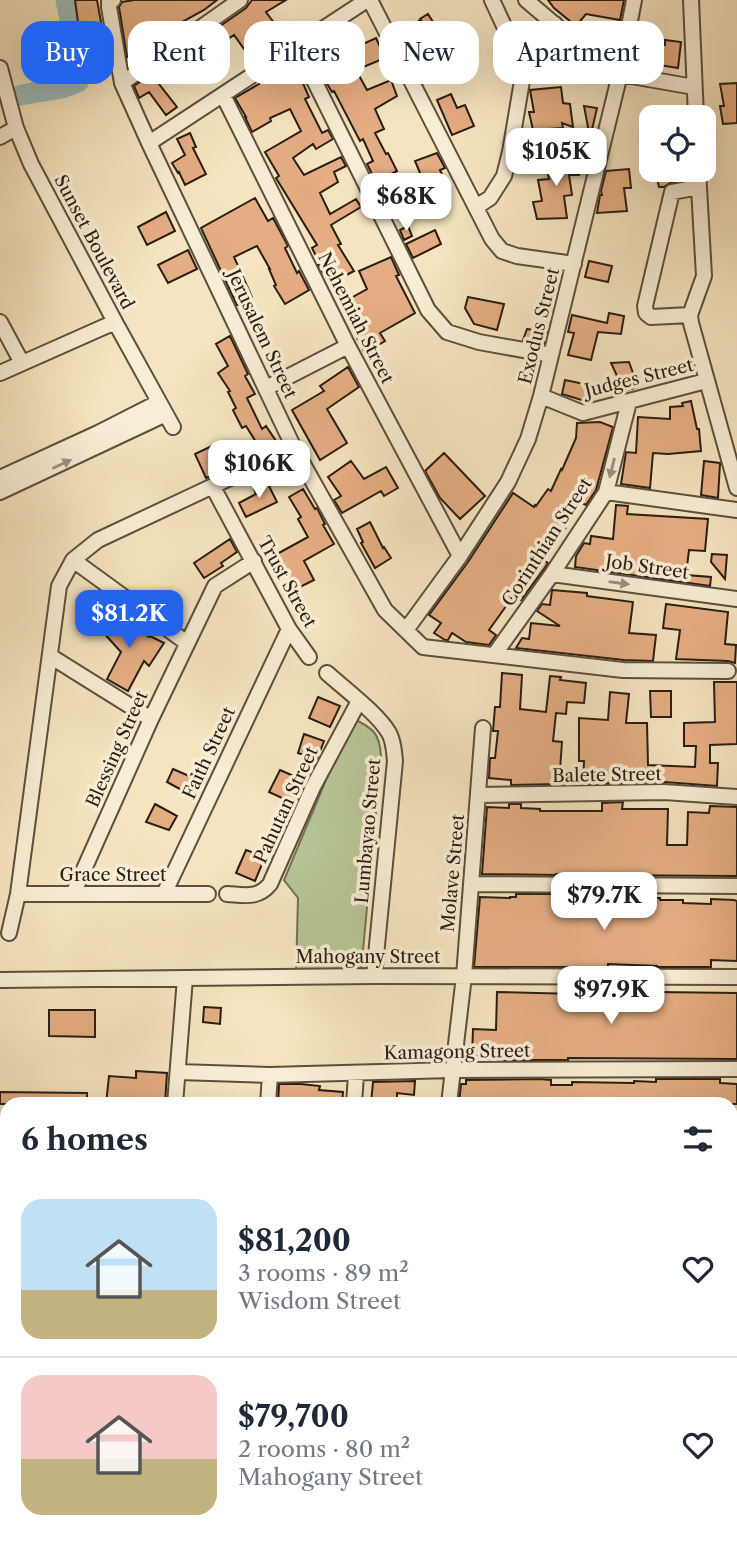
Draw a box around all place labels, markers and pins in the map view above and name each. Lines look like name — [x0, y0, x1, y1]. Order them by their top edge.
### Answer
pin: $105K — [507, 128, 605, 188]
pin: $68K — [365, 174, 447, 233]
pin: $106K — [210, 440, 308, 500]
pin: $81.2K — [72, 590, 186, 650]
pin: $79.7K — [547, 872, 661, 932]
pin: $97.9K — [554, 967, 668, 1026]

